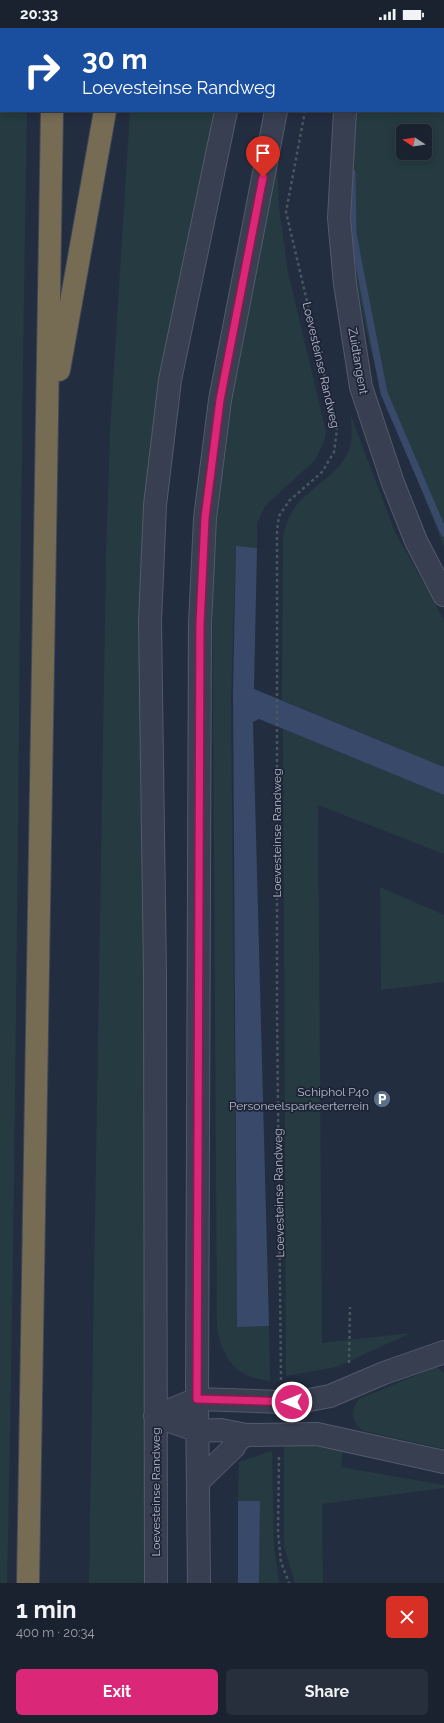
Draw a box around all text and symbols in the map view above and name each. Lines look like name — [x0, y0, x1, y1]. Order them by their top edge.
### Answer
text: 20:33 — [20, 5, 58, 23]
text: 30 m — [82, 43, 148, 76]
icon: right — [16, 44, 68, 96]
text: Loevesteinse Randweg — [82, 77, 276, 98]
north arrow — [396, 124, 432, 160]
map controls — [396, 124, 432, 160]
pin — [246, 136, 280, 177]
icon: arrive — [252, 142, 274, 164]
street label: Loevesteinse Randweg — [300, 301, 342, 429]
street label: Zuidtangent — [345, 327, 371, 395]
street label: Loevesteinse Randweg — [270, 768, 284, 898]
place label: Schiphol P40 Personeelsparkeerterrein — [229, 1085, 369, 1113]
parking icon: Schiphol P40 Personeelsparkeerterrein — [372, 1089, 392, 1109]
street label: Loevesteinse Randweg — [271, 1128, 287, 1258]
position arrow — [271, 1381, 313, 1423]
street label: Loevesteinse Randweg — [149, 1427, 163, 1557]
text: 1 min — [16, 1595, 77, 1624]
button: close — [386, 1596, 428, 1638]
text: 400 m · 20:34 — [16, 1625, 95, 1640]
button: Exit — [16, 1669, 218, 1715]
button: Share — [226, 1669, 428, 1715]

